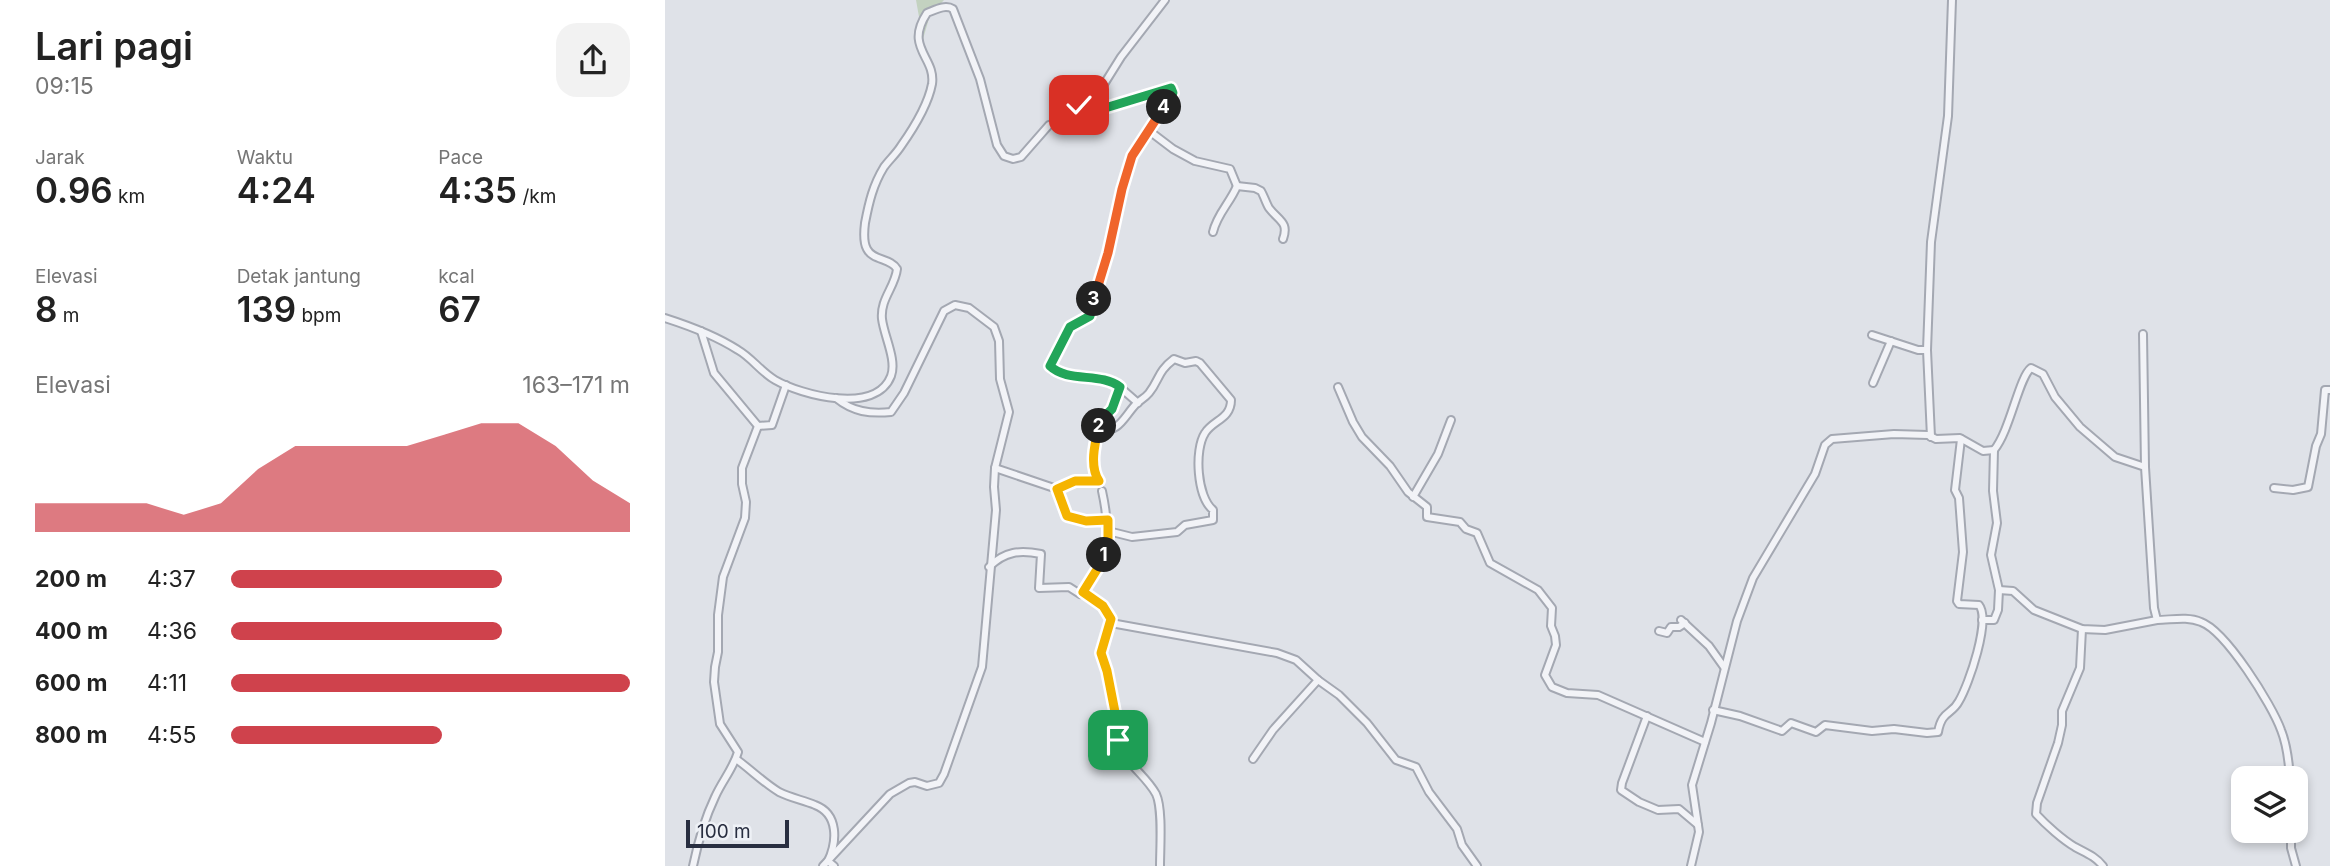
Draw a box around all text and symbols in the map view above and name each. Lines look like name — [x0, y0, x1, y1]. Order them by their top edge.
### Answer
text: Lari pagi — [35, 23, 193, 69]
button: share — [556, 23, 630, 97]
text: 09:15 — [35, 72, 94, 100]
pin — [1049, 75, 1109, 135]
icon: check — [1060, 86, 1098, 124]
pin: 4 — [1147, 90, 1181, 124]
text: 4 — [1157, 95, 1170, 118]
text: Jarak — [35, 146, 85, 169]
text: Waktu — [237, 146, 293, 169]
text: Pace — [438, 146, 483, 169]
text: 0.96 — [35, 169, 113, 211]
text: 4:24 — [237, 169, 316, 211]
text: 4:35 — [438, 169, 517, 211]
text: km — [113, 185, 145, 208]
text: /km — [517, 185, 556, 208]
text: Elevasi — [35, 265, 98, 288]
text: Detak jantung — [237, 265, 361, 288]
text: kcal — [438, 265, 475, 288]
pin: 3 — [1077, 282, 1111, 316]
text: 3 — [1087, 287, 1100, 310]
text: 8 — [35, 288, 57, 330]
text: 139 — [237, 288, 296, 330]
text: 67 — [438, 288, 481, 330]
text: m — [57, 304, 79, 327]
text: bpm — [296, 304, 341, 327]
text: Elevasi — [35, 371, 111, 399]
text: 163–171 m — [522, 371, 630, 399]
pin: 2 — [1081, 408, 1117, 444]
text: 2 — [1093, 414, 1104, 437]
pin: 1 — [1087, 538, 1122, 572]
text: 1 — [1099, 543, 1108, 566]
text: 200 m — [35, 565, 107, 593]
text: 4:37 — [147, 565, 196, 593]
text: 400 m — [35, 617, 108, 645]
text: 4:36 — [147, 617, 197, 645]
text: 600 m — [35, 669, 107, 697]
text: 4:11 — [147, 669, 187, 697]
pin — [1088, 710, 1148, 770]
text: 800 m — [35, 721, 107, 749]
text: 4:55 — [147, 721, 196, 749]
icon: arrive — [1099, 721, 1137, 759]
map controls — [2231, 766, 2308, 843]
button: layers — [2231, 766, 2308, 843]
scale bar — [686, 817, 789, 849]
text: 100 m — [697, 820, 751, 843]

